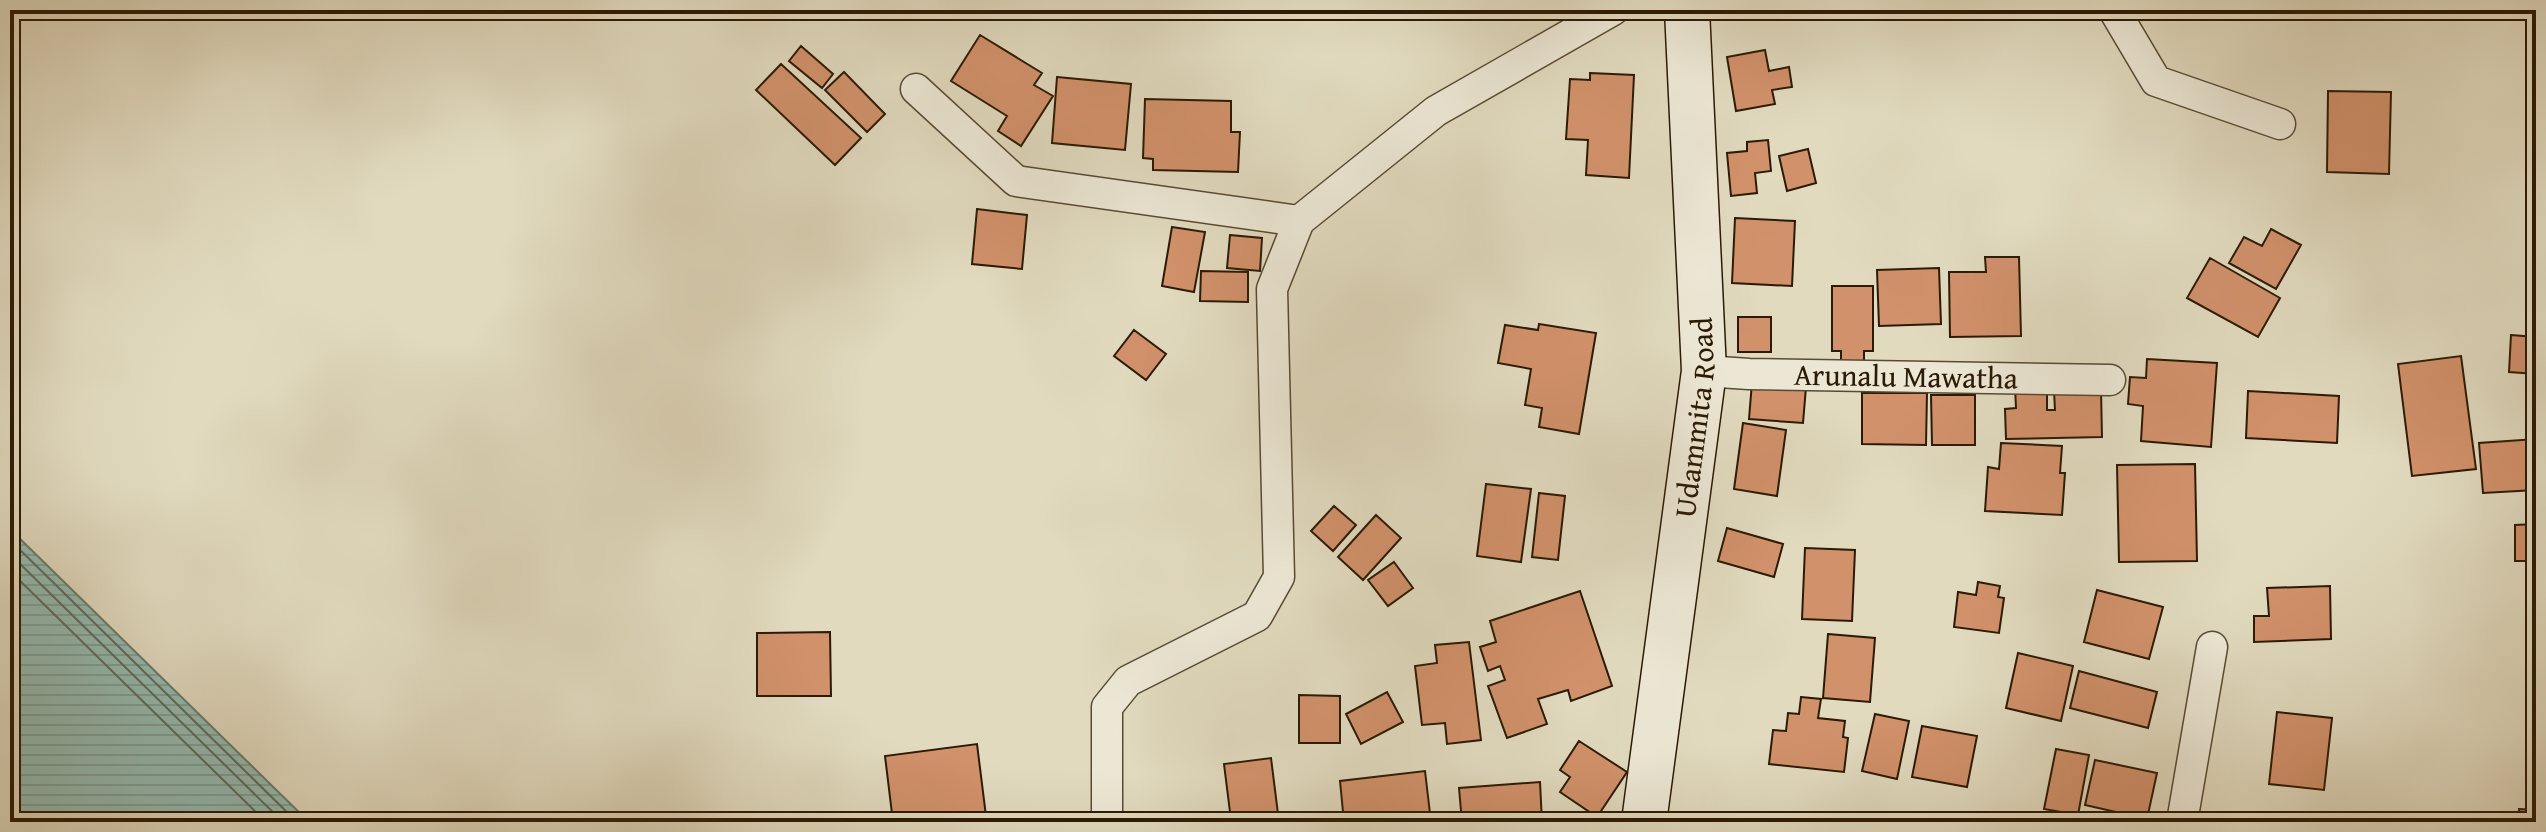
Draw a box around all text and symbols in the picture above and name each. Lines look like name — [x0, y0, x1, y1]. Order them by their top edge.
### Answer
street label: Udammita Road — [1662, 316, 1726, 520]
street label: Arunalu Mawatha — [1793, 352, 2018, 399]

